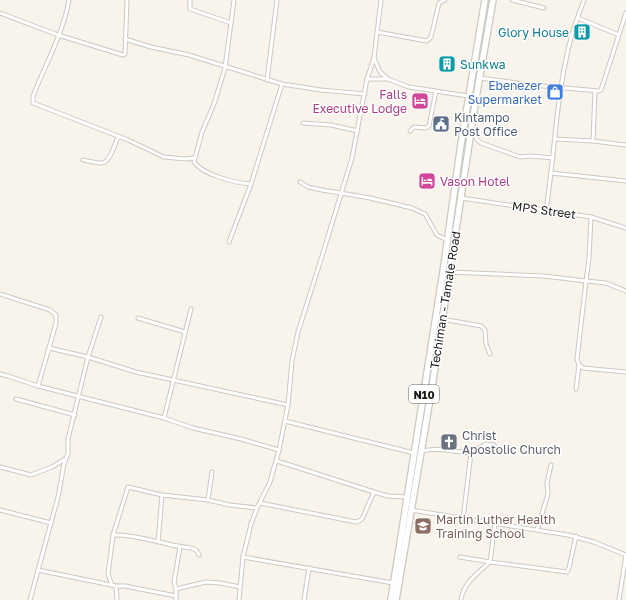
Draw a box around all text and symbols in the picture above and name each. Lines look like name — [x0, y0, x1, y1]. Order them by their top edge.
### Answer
building icon: Glory House — [572, 22, 592, 42]
place label: Glory House — [498, 25, 569, 40]
building icon: Sunkwa — [437, 54, 457, 74]
place label: Sunkwa — [460, 57, 505, 72]
place label: Ebenezer Supermarket — [468, 78, 542, 107]
shop icon: Ebenezer Supermarket — [545, 82, 565, 102]
place label: Falls Executive Lodge — [312, 87, 407, 116]
hotel icon: Falls Executive Lodge — [410, 91, 430, 111]
place label: Kintampo Post Office — [454, 110, 518, 139]
public building icon: Kintampo Post Office — [431, 114, 451, 134]
hotel icon: Vason Hotel — [417, 171, 437, 191]
place label: Vason Hotel — [440, 174, 510, 189]
street label: MPS Street — [511, 198, 577, 222]
street label: Techiman - Tamale Road — [427, 230, 463, 370]
road number: N10 — [409, 385, 439, 403]
place label: Christ Apostolic Church — [462, 428, 561, 457]
church icon: Christ Apostolic Church — [439, 432, 459, 452]
place label: Martin Luther Health Training School — [436, 512, 556, 541]
school or university icon: Martin Luther Health Training School — [413, 516, 433, 536]

